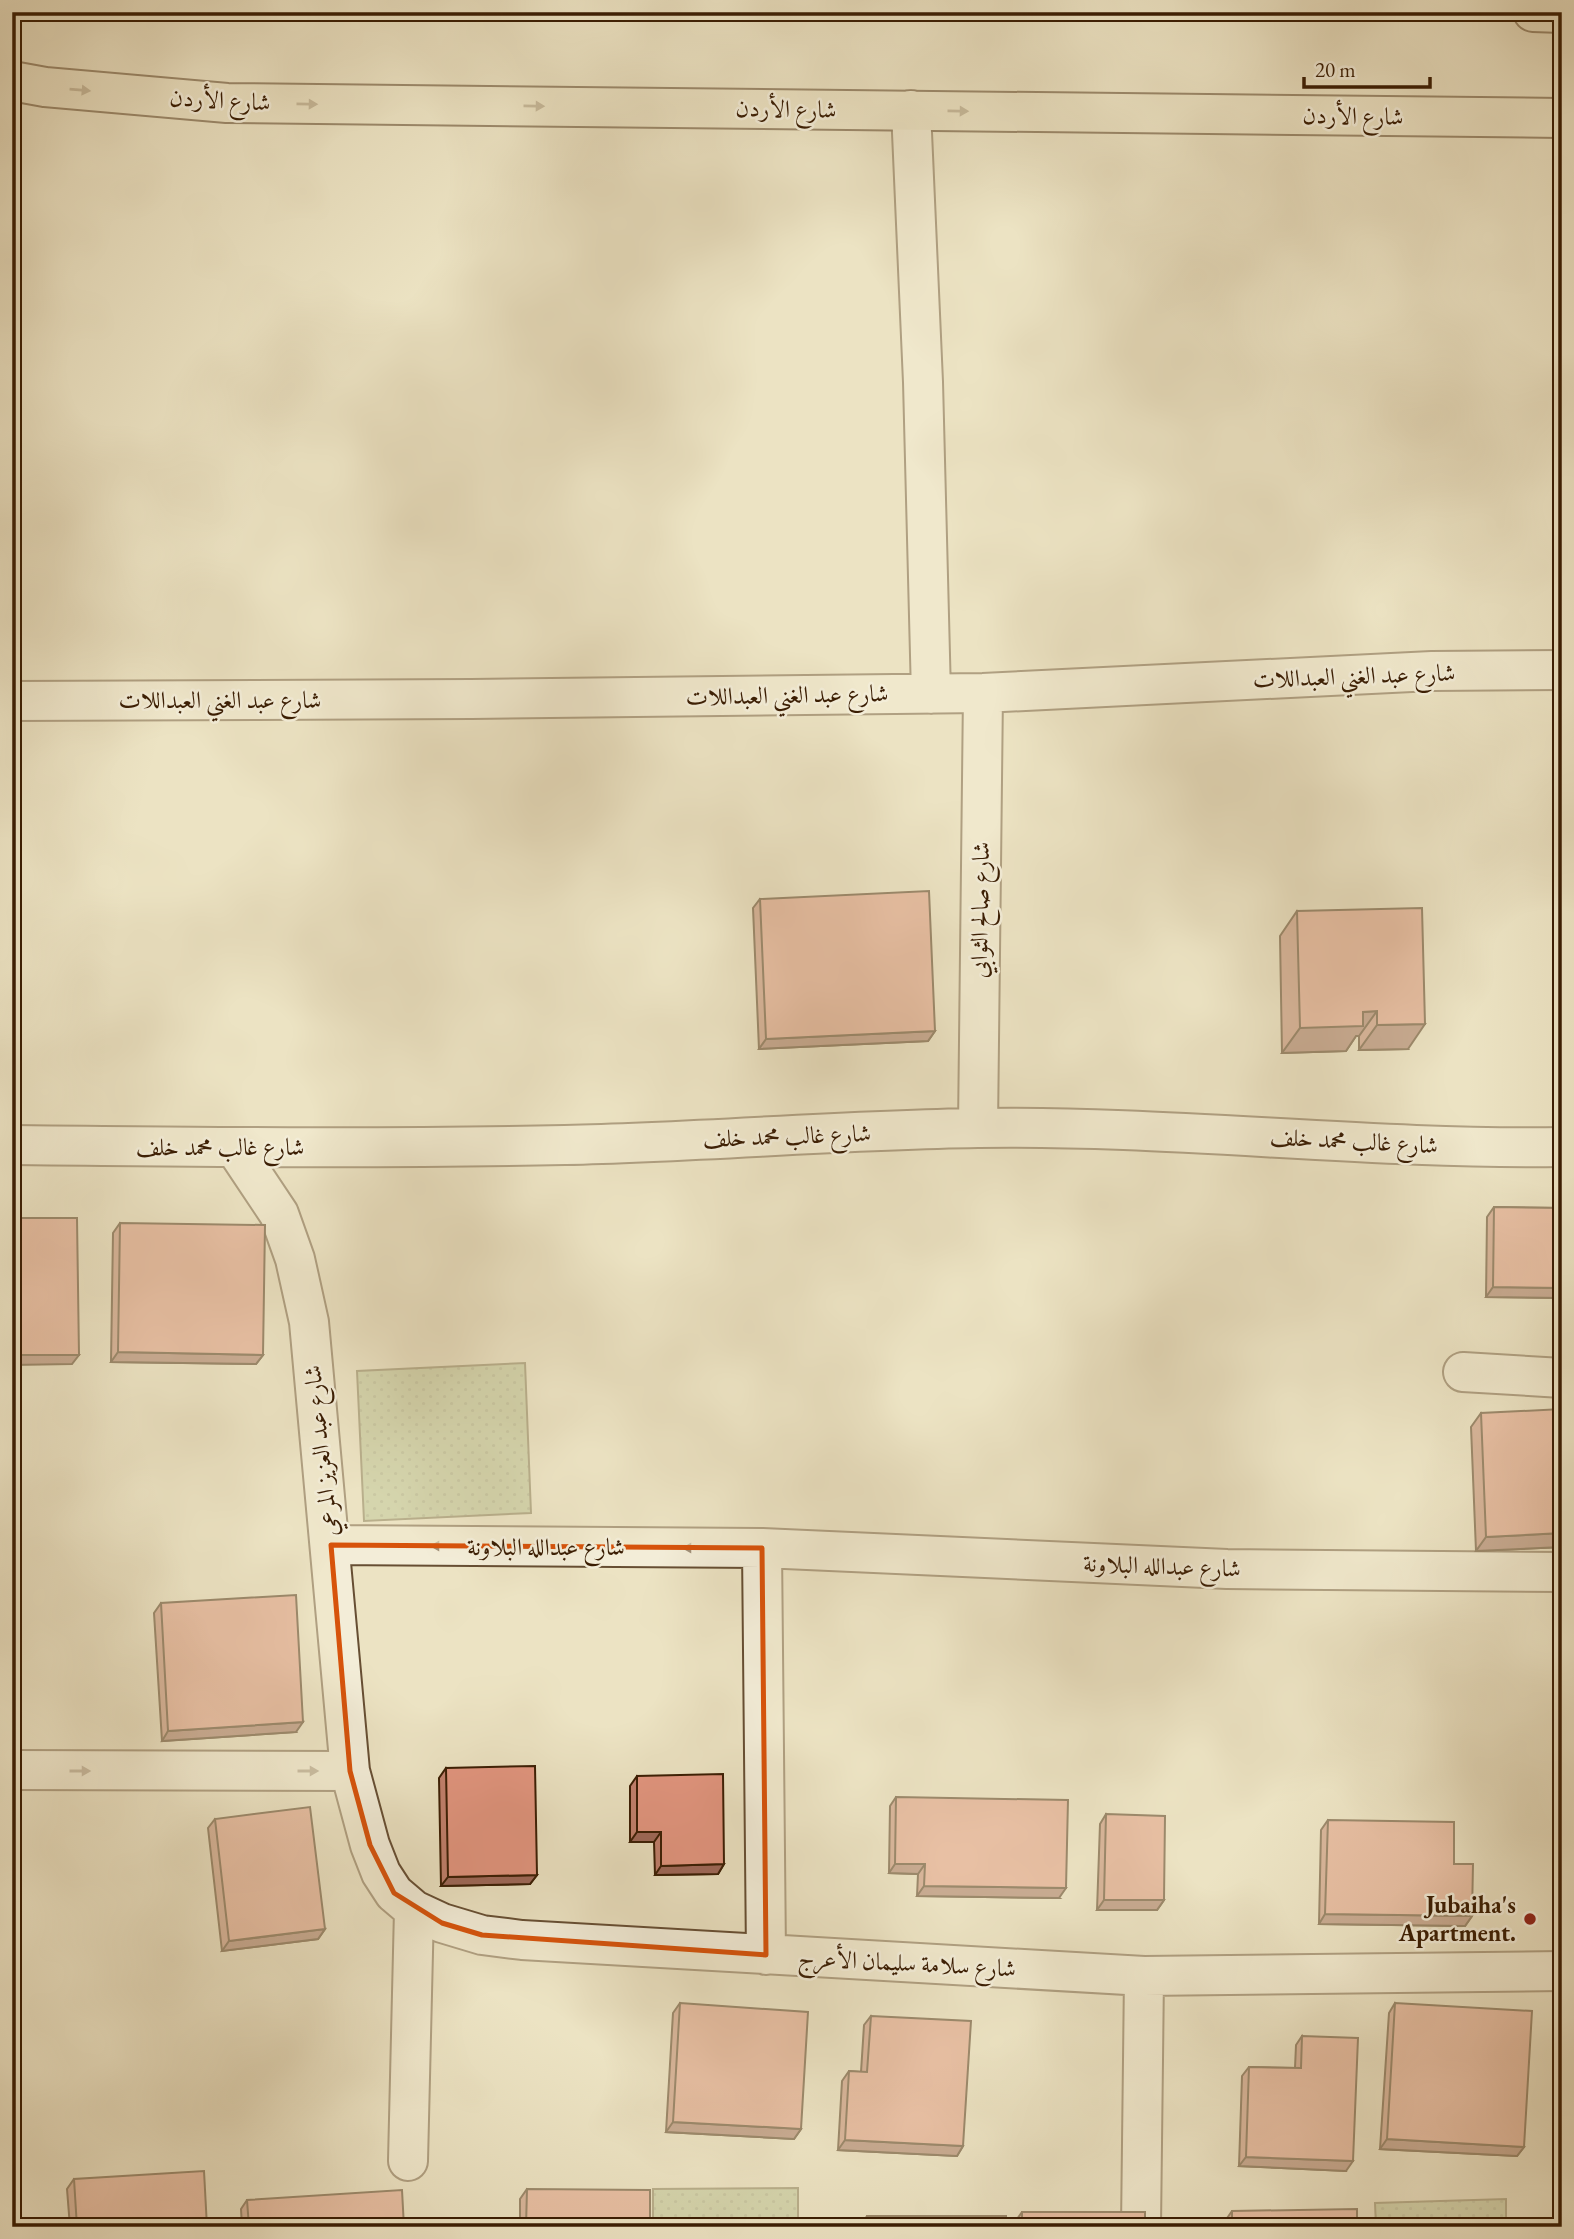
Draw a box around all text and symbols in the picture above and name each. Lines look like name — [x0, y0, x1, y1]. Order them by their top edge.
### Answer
scale bar — [1304, 46, 1430, 90]
text: 20 m — [1315, 56, 1356, 83]
street label: شارع الأردن — [168, 81, 271, 123]
one-way arrow — [69, 85, 91, 96]
street label: شارع الأردن — [735, 92, 837, 130]
one-way arrow — [296, 98, 318, 110]
street label: شارع الأردن — [1302, 99, 1404, 137]
one-way arrow — [524, 100, 546, 112]
one-way arrow — [947, 105, 969, 117]
street label: شارع عبد الغني العبداللات — [1252, 656, 1456, 702]
street label: شارع عبد الغني العبداللات — [685, 677, 889, 719]
street label: شارع عبد الغني العبداللات — [119, 684, 321, 722]
street label: شارع صالح الثوابي — [963, 841, 1001, 979]
street label: شارع غالب محمد خلف — [702, 1117, 872, 1159]
street label: شارع غالب محمد خلف — [1269, 1121, 1439, 1165]
street label: شارع غالب محمد خلف — [136, 1131, 304, 1167]
street label: شارع عبد العزيز المرعي — [296, 1363, 350, 1538]
street label: شارع عبدالله البلاونة — [467, 1531, 625, 1567]
one-way arrow — [430, 1540, 452, 1552]
one-way arrow — [682, 1542, 704, 1554]
street label: شارع عبدالله البلاونة — [1082, 1547, 1241, 1589]
one-way arrow — [70, 1765, 92, 1777]
one-way arrow — [297, 1765, 319, 1777]
place label: Jubaiha's Apartment. — [1398, 1889, 1516, 1948]
marker: Jubaiha's Apartment. — [1522, 1911, 1538, 1927]
street label: شارع سلامة سليمان الأعرج — [797, 1941, 1017, 1990]

